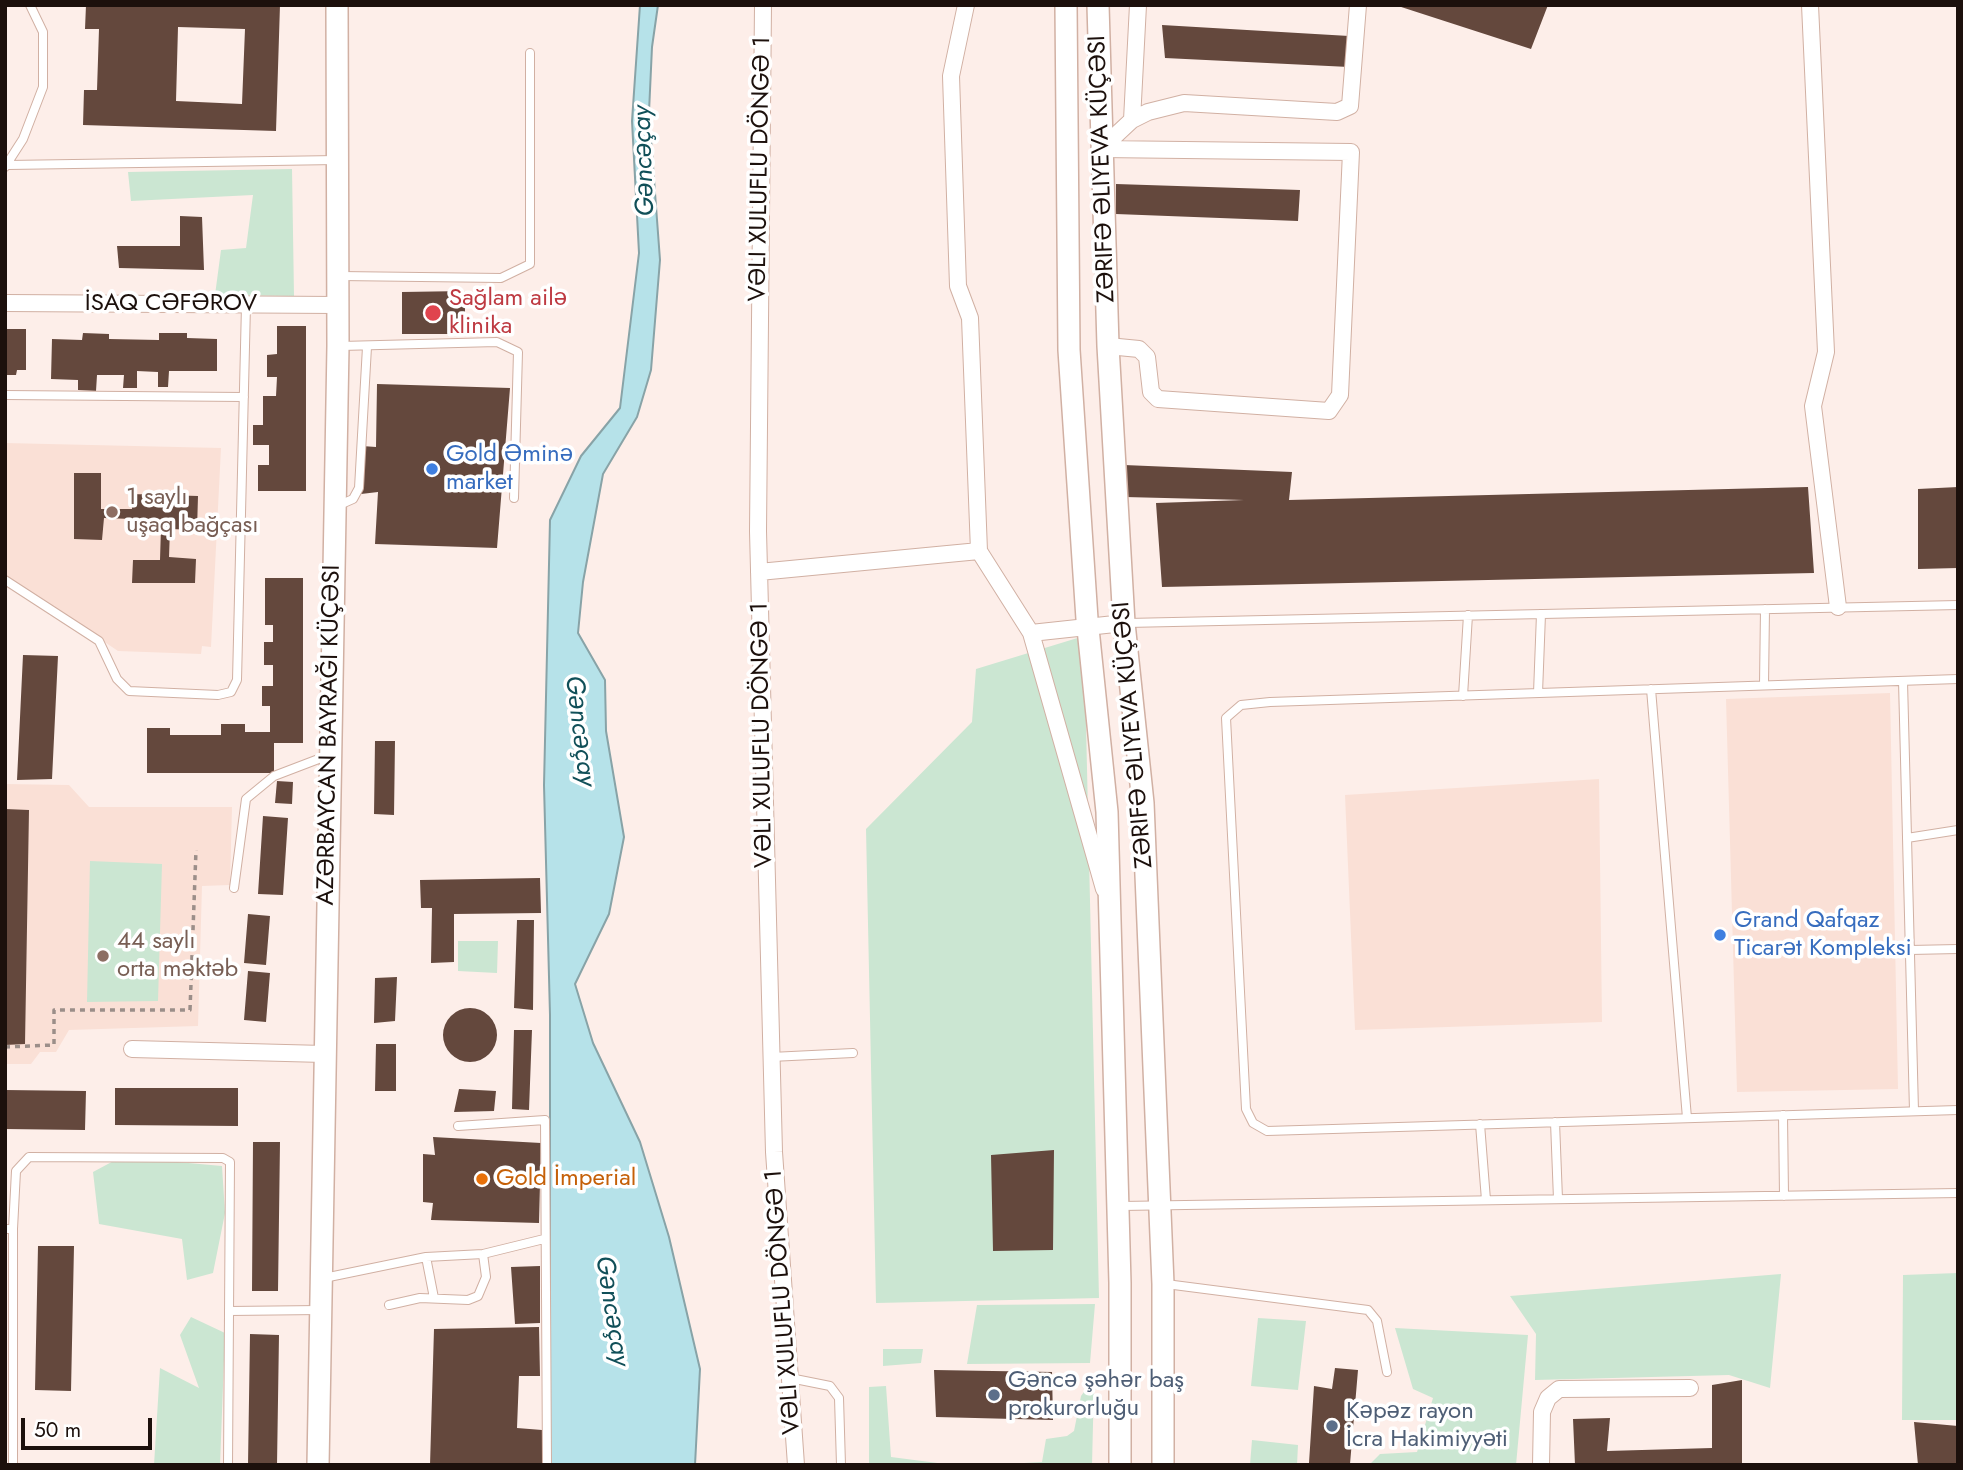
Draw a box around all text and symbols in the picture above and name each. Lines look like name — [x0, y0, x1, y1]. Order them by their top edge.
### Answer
street label: ZƏRIFƏ ƏLIYEVA KÜÇƏSI — [1084, 35, 1122, 303]
street label: VƏLI XULUFLU DÖNGƏ 1 — [744, 36, 778, 302]
water label: Gəncəçay — [627, 105, 663, 217]
place label: Sağlam ailə klinika — [449, 285, 567, 341]
street label: İSAQ CƏFƏROV — [85, 290, 257, 318]
marker: Sağlam ailə klinika — [423, 303, 443, 323]
place label: Gold Əminə market — [446, 441, 573, 497]
marker: Gold Əminə market — [424, 461, 440, 477]
place label: 1 saylı uşaq bağçası — [126, 484, 259, 540]
marker: 1 saylı uşaq bağçası — [104, 504, 120, 520]
street label: AZƏRBAYCAN BAYRAĞI KÜÇƏSI — [313, 564, 347, 906]
street label: ZƏRIFƏ ƏLIYEVA KÜÇƏSI — [1108, 600, 1160, 870]
street label: VƏLI XULUFLU DÖNGƏ 1 — [746, 602, 780, 868]
water label: Gəncəçay — [557, 674, 601, 788]
place label: Grand Qafqaz Ticarət Kompleksi — [1734, 907, 1912, 963]
marker: Grand Qafqaz Ticarət Kompleksi — [1712, 927, 1728, 943]
place label: 44 saylı orta məktəb — [117, 928, 238, 984]
marker: 44 saylı orta məktəb — [95, 948, 111, 964]
place label: Gold İmperial — [496, 1165, 636, 1193]
street label: VƏLI XULUFLU DÖNGƏ 1 — [760, 1169, 808, 1435]
marker: Gold İmperial — [474, 1171, 490, 1187]
water label: Gəncəçay — [587, 1254, 635, 1368]
place label: Gəncə şəhər baş prokurorluğu — [1008, 1367, 1184, 1423]
marker: Gəncə şəhər baş prokurorluğu — [986, 1387, 1002, 1403]
place label: Kəpəz rayon İcra Hakimiyyəti — [1346, 1398, 1508, 1454]
scale bar — [24, 1404, 156, 1448]
text: 50 m — [34, 1415, 81, 1445]
marker: Kəpəz rayon İcra Hakimiyyəti — [1324, 1418, 1340, 1434]

